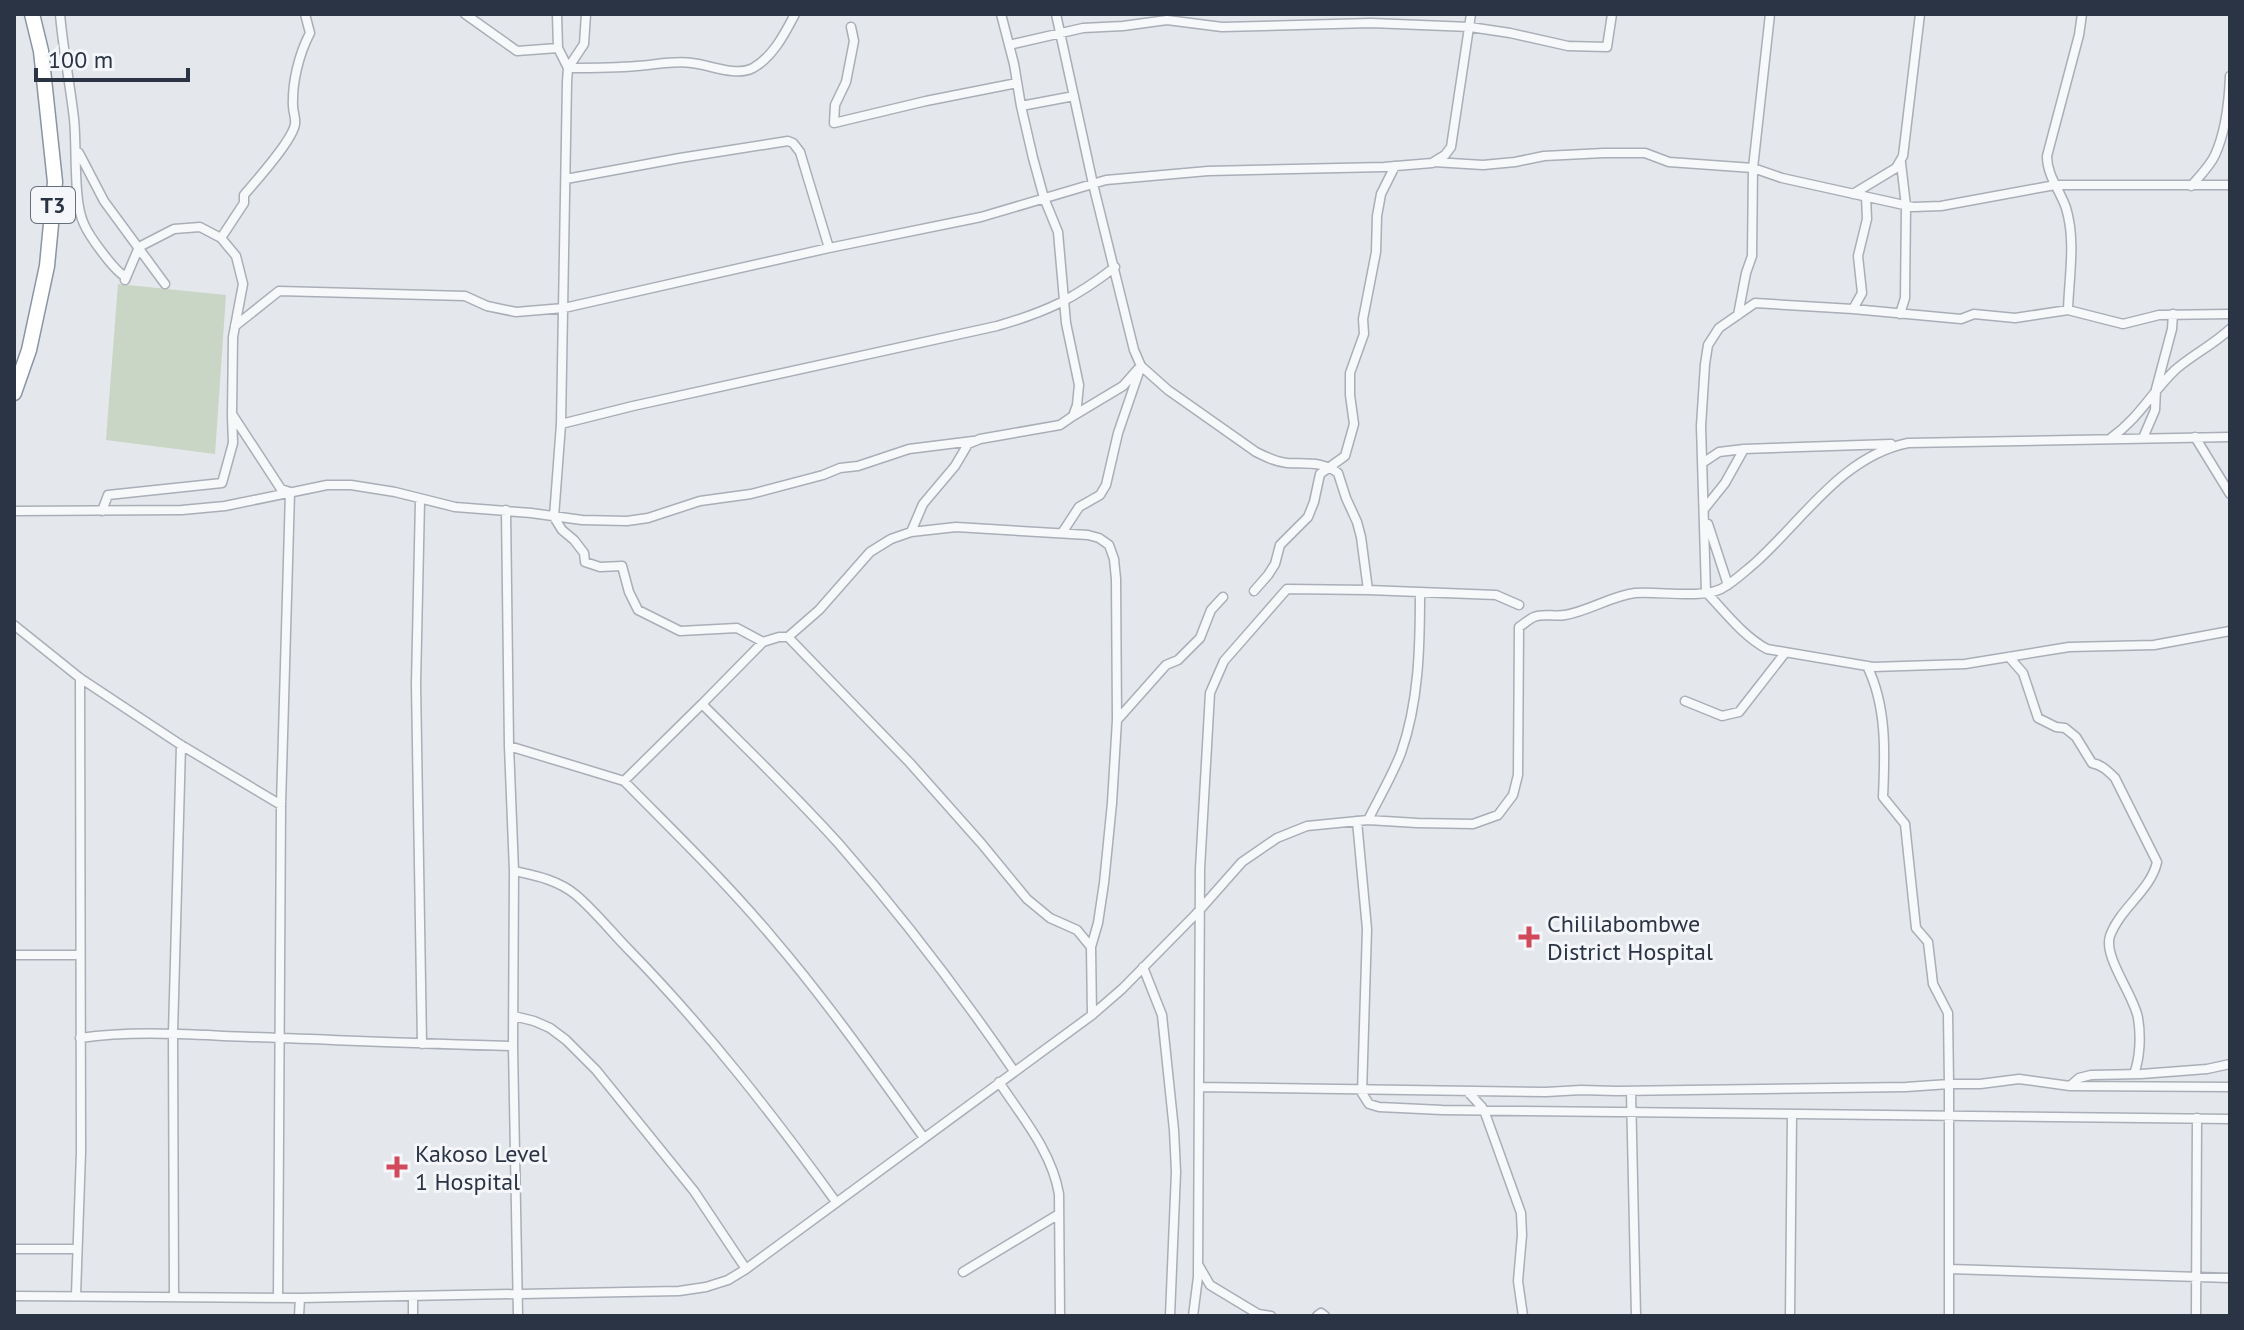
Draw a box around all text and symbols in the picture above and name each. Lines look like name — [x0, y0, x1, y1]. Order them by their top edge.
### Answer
scale bar — [36, 32, 188, 82]
text: 100 m — [48, 44, 113, 75]
road number: T3 — [31, 187, 75, 223]
place label: Chililabombwe District Hospital — [1547, 908, 1713, 967]
marker: Chililabombwe District Hospital — [1518, 926, 1540, 948]
place label: Kakoso Level 1 Hospital — [415, 1138, 547, 1197]
marker: Kakoso Level 1 Hospital — [386, 1156, 408, 1178]

